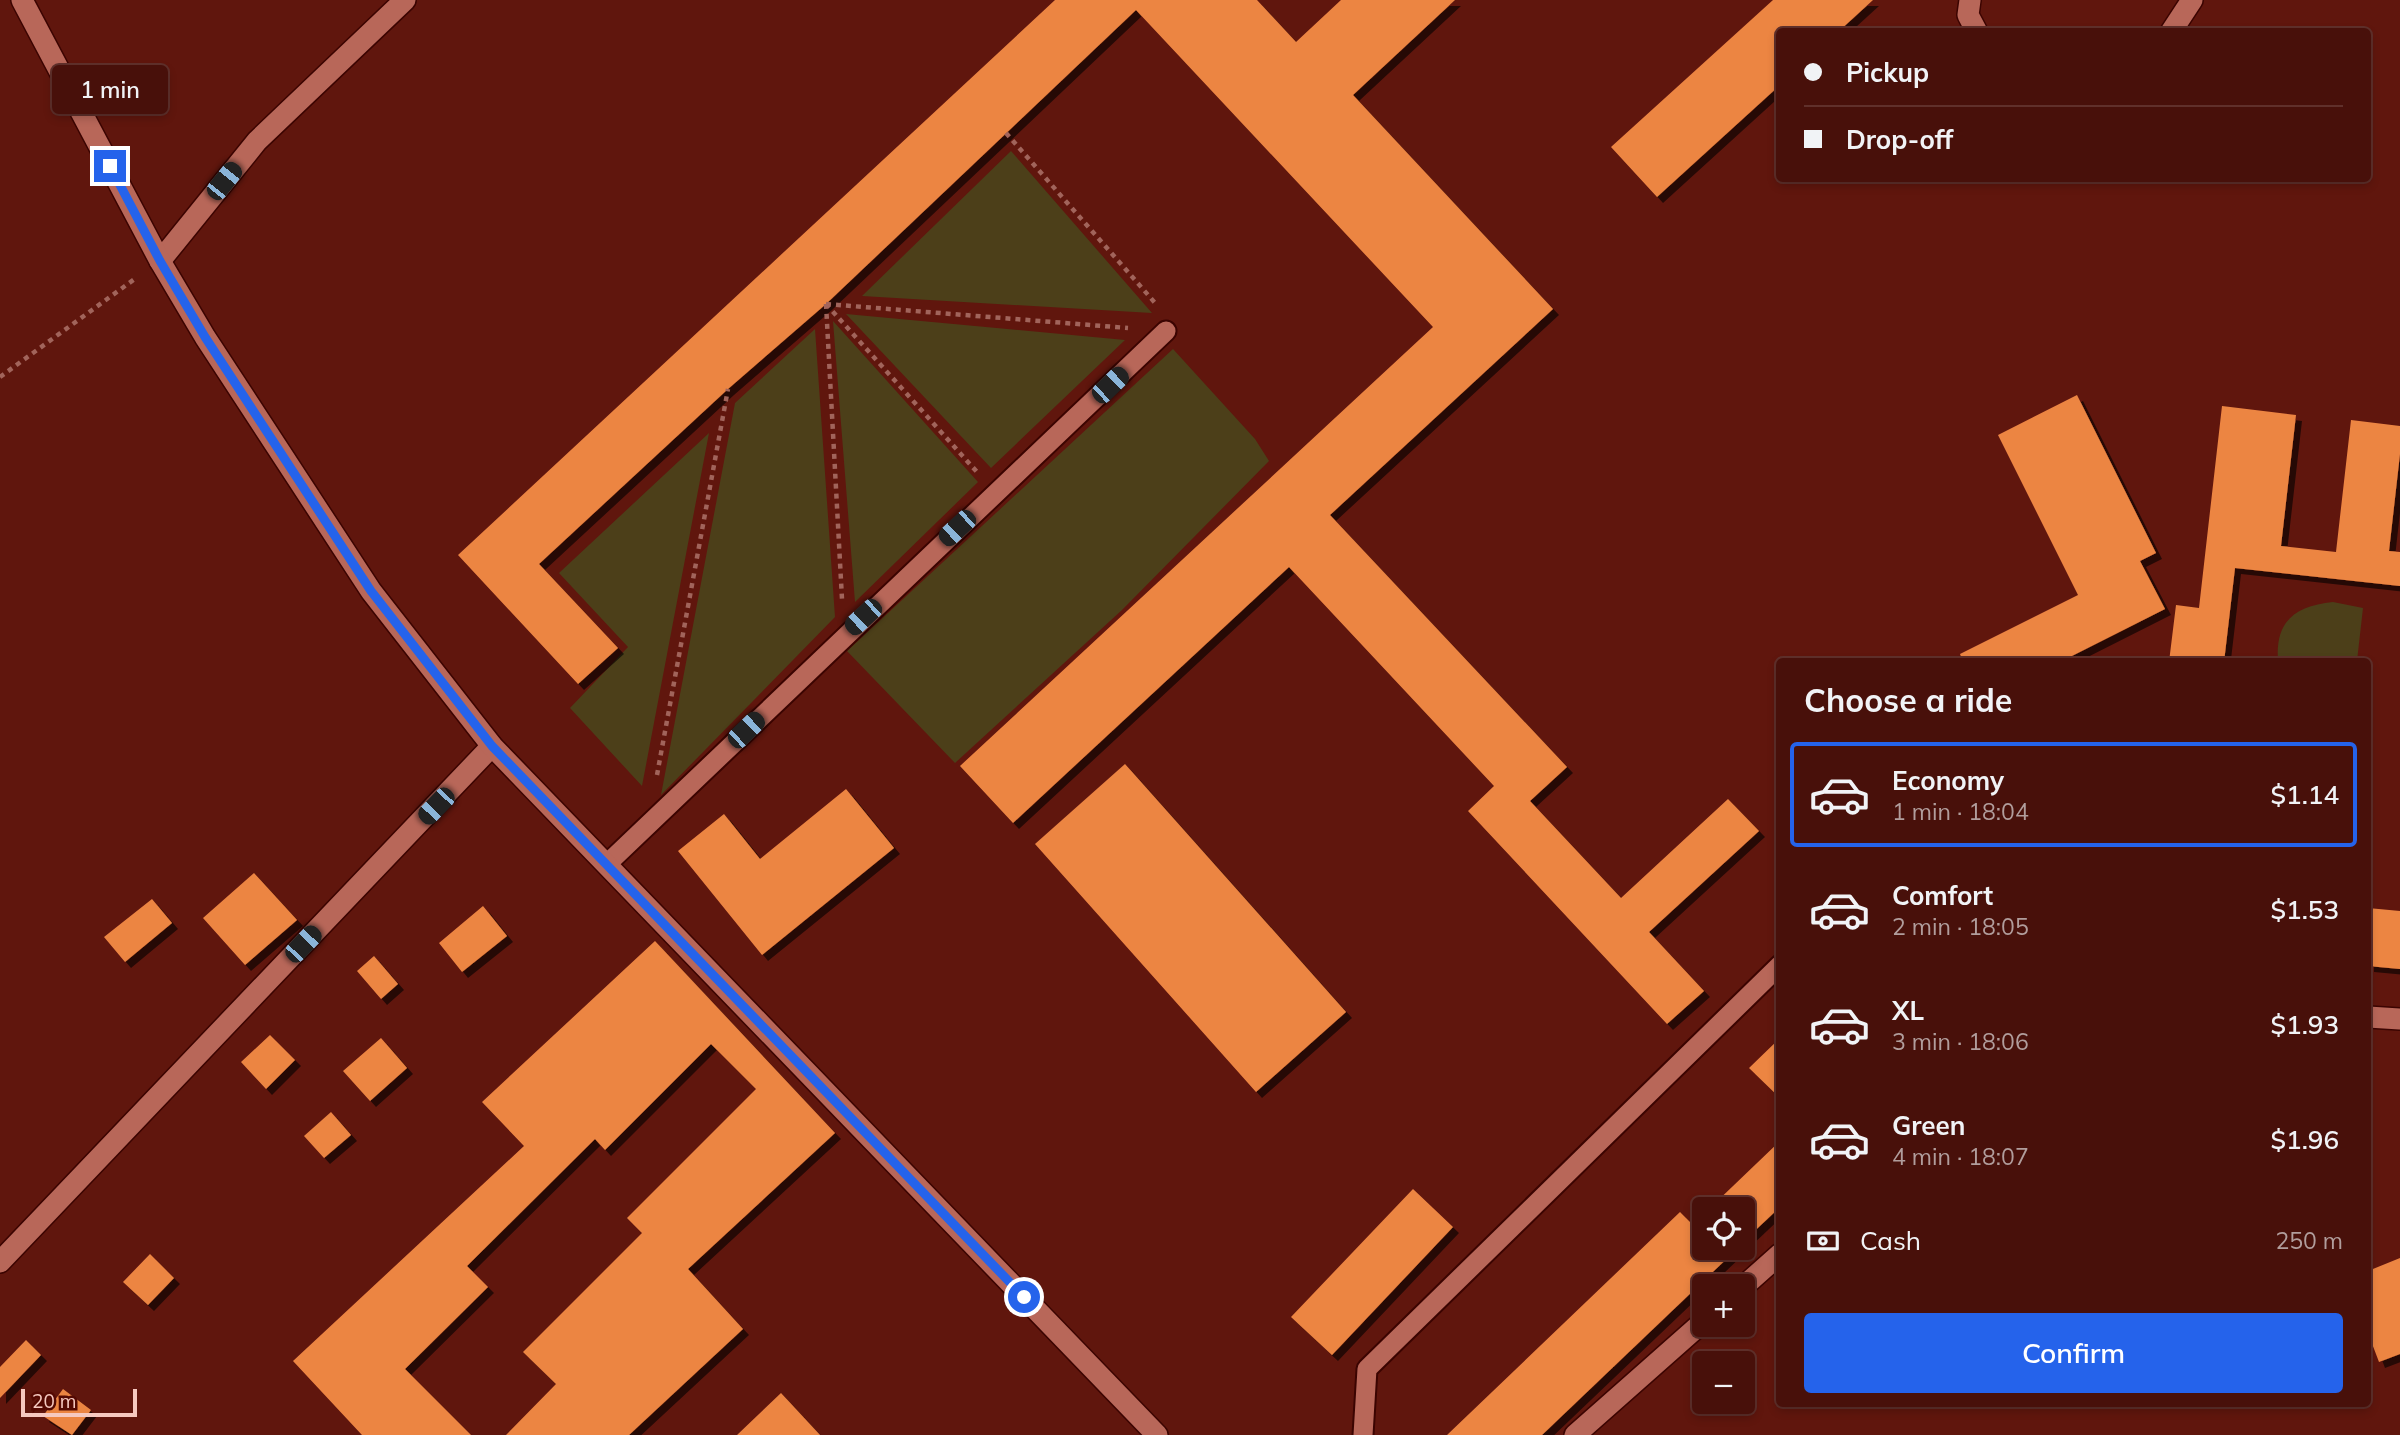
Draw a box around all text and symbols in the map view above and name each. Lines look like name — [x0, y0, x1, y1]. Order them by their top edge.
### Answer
text: Pickup — [1846, 56, 1929, 89]
callout: 1 min — [52, 64, 168, 114]
text: 1 min — [80, 75, 140, 104]
text: Drop-off — [1846, 123, 1953, 156]
route end — [94, 150, 126, 182]
car — [203, 158, 246, 204]
car — [1088, 363, 1133, 407]
car — [935, 506, 980, 550]
car — [841, 595, 886, 639]
text: Choose a ride — [1804, 680, 2012, 720]
car — [724, 708, 769, 752]
icon: car — [1808, 763, 1871, 826]
text: Economy — [1892, 764, 2004, 797]
text: $1.14 — [2270, 778, 2339, 811]
car — [414, 784, 459, 828]
text: 1 min · 18:04 — [1892, 797, 2029, 826]
icon: car — [1808, 878, 1871, 941]
text: Comfort — [1892, 879, 1993, 912]
text: $1.53 — [2270, 893, 2339, 926]
text: 2 min · 18:05 — [1892, 912, 2029, 941]
car — [281, 922, 326, 966]
icon: car — [1808, 993, 1871, 1056]
text: XL — [1892, 994, 1924, 1027]
text: $1.93 — [2270, 1008, 2339, 1041]
text: 3 min · 18:06 — [1892, 1027, 2029, 1056]
icon: car — [1808, 1108, 1871, 1171]
text: Green — [1892, 1109, 1965, 1142]
text: $1.96 — [2270, 1123, 2339, 1156]
text: 4 min · 18:07 — [1892, 1142, 2029, 1171]
map controls — [1692, 1197, 1755, 1414]
button: locate — [1692, 1197, 1755, 1260]
icon: cash — [1804, 1222, 1842, 1260]
text: Cash — [1860, 1224, 1921, 1257]
text: 250 m — [2275, 1226, 2343, 1255]
button: + — [1692, 1274, 1755, 1337]
route start — [1008, 1281, 1040, 1313]
button: Confirm — [1804, 1313, 2343, 1393]
button: − — [1692, 1351, 1755, 1414]
scale bar — [21, 1386, 136, 1418]
text: 20 m — [32, 1389, 76, 1413]

